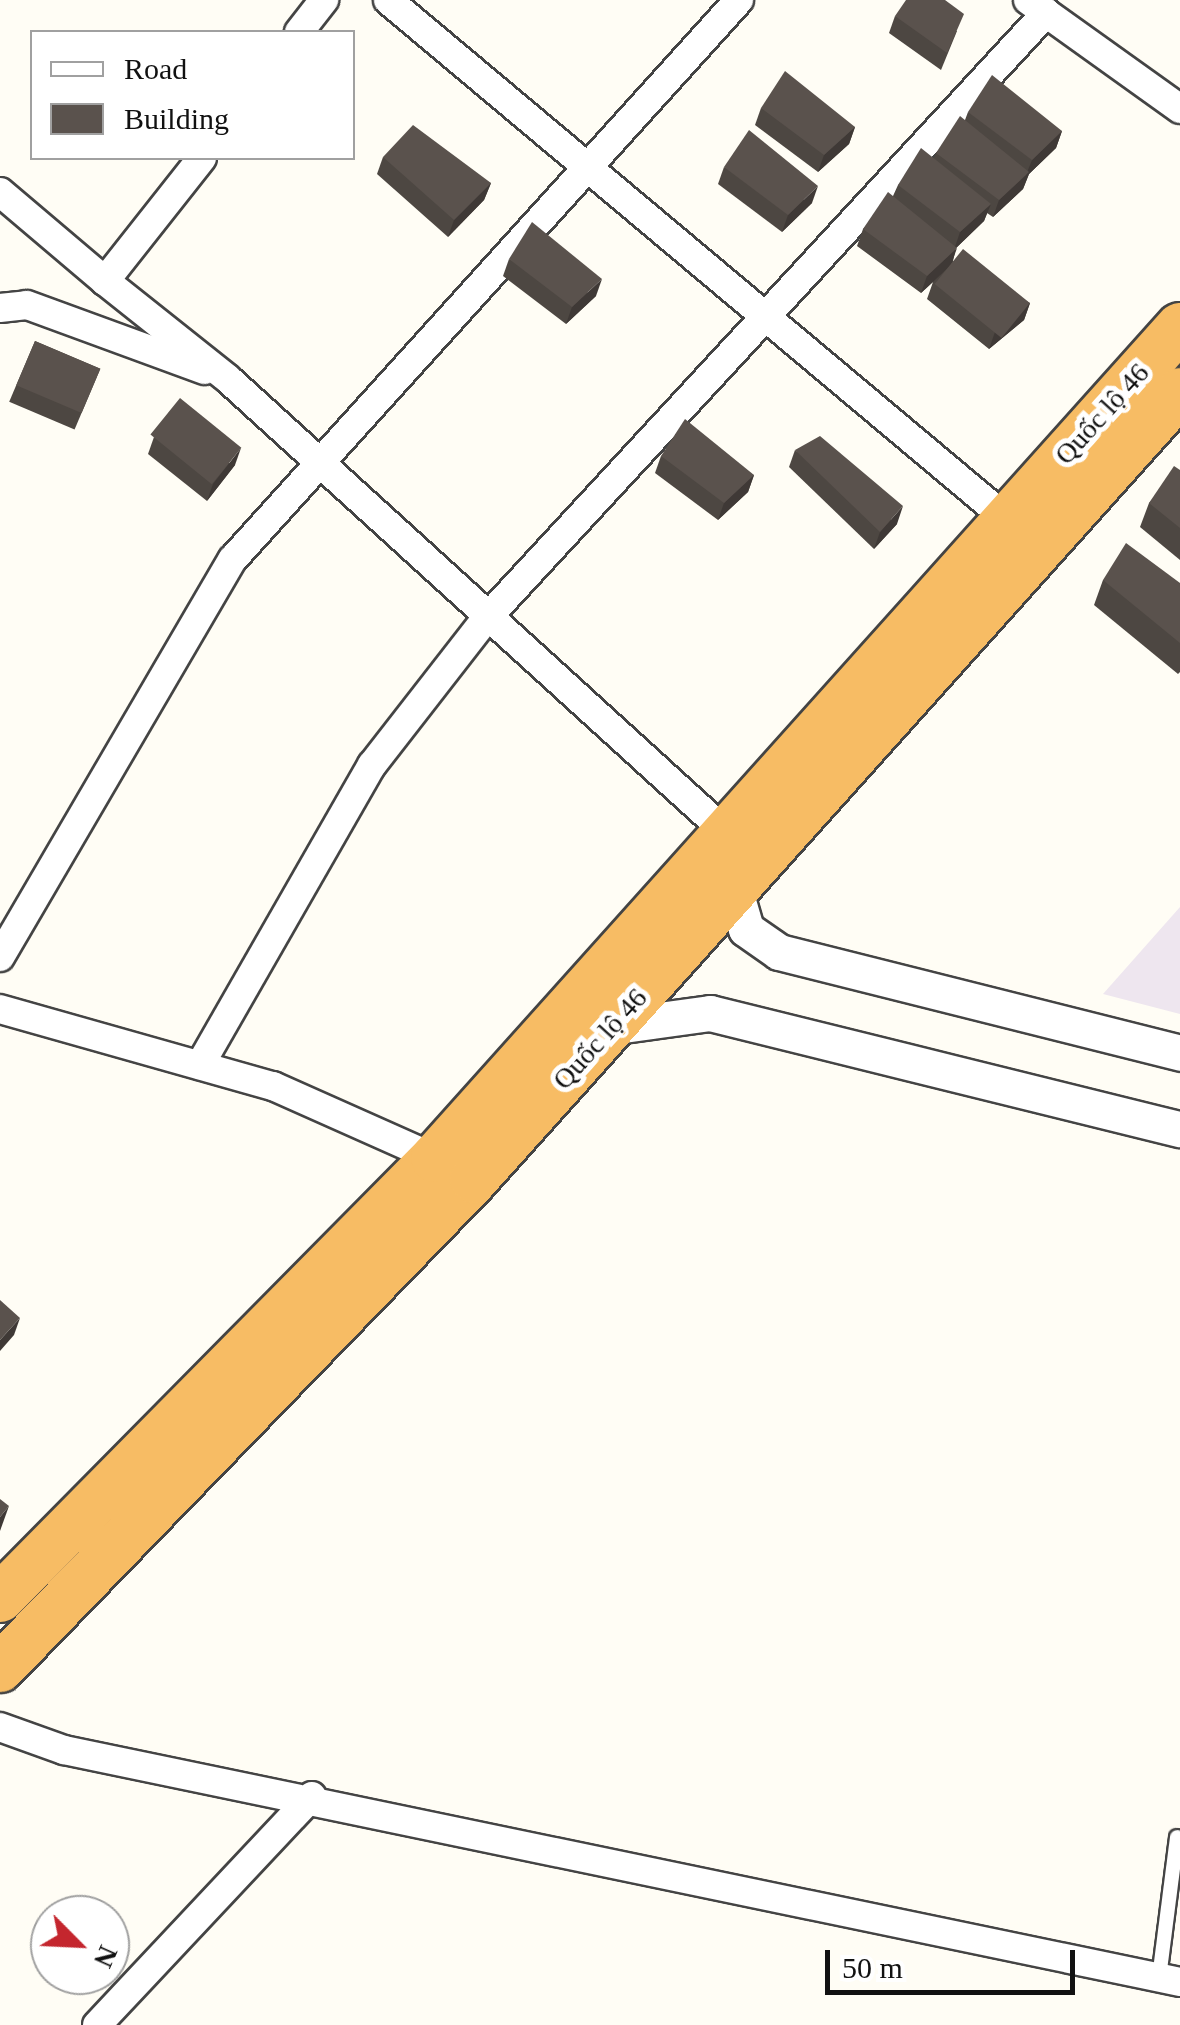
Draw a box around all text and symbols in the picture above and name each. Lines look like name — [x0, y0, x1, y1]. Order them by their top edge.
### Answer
legend — [30, 30, 355, 160]
text: Road — [124, 52, 187, 85]
text: Building — [124, 102, 229, 135]
street label: Quốc lộ 46 — [1048, 357, 1156, 471]
street label: Quốc lộ 46 — [546, 982, 654, 1096]
north arrow — [30, 1895, 130, 1995]
scale bar — [830, 1930, 1080, 1992]
text: N — [88, 1941, 124, 1972]
text: 50 m — [842, 1951, 903, 1984]

